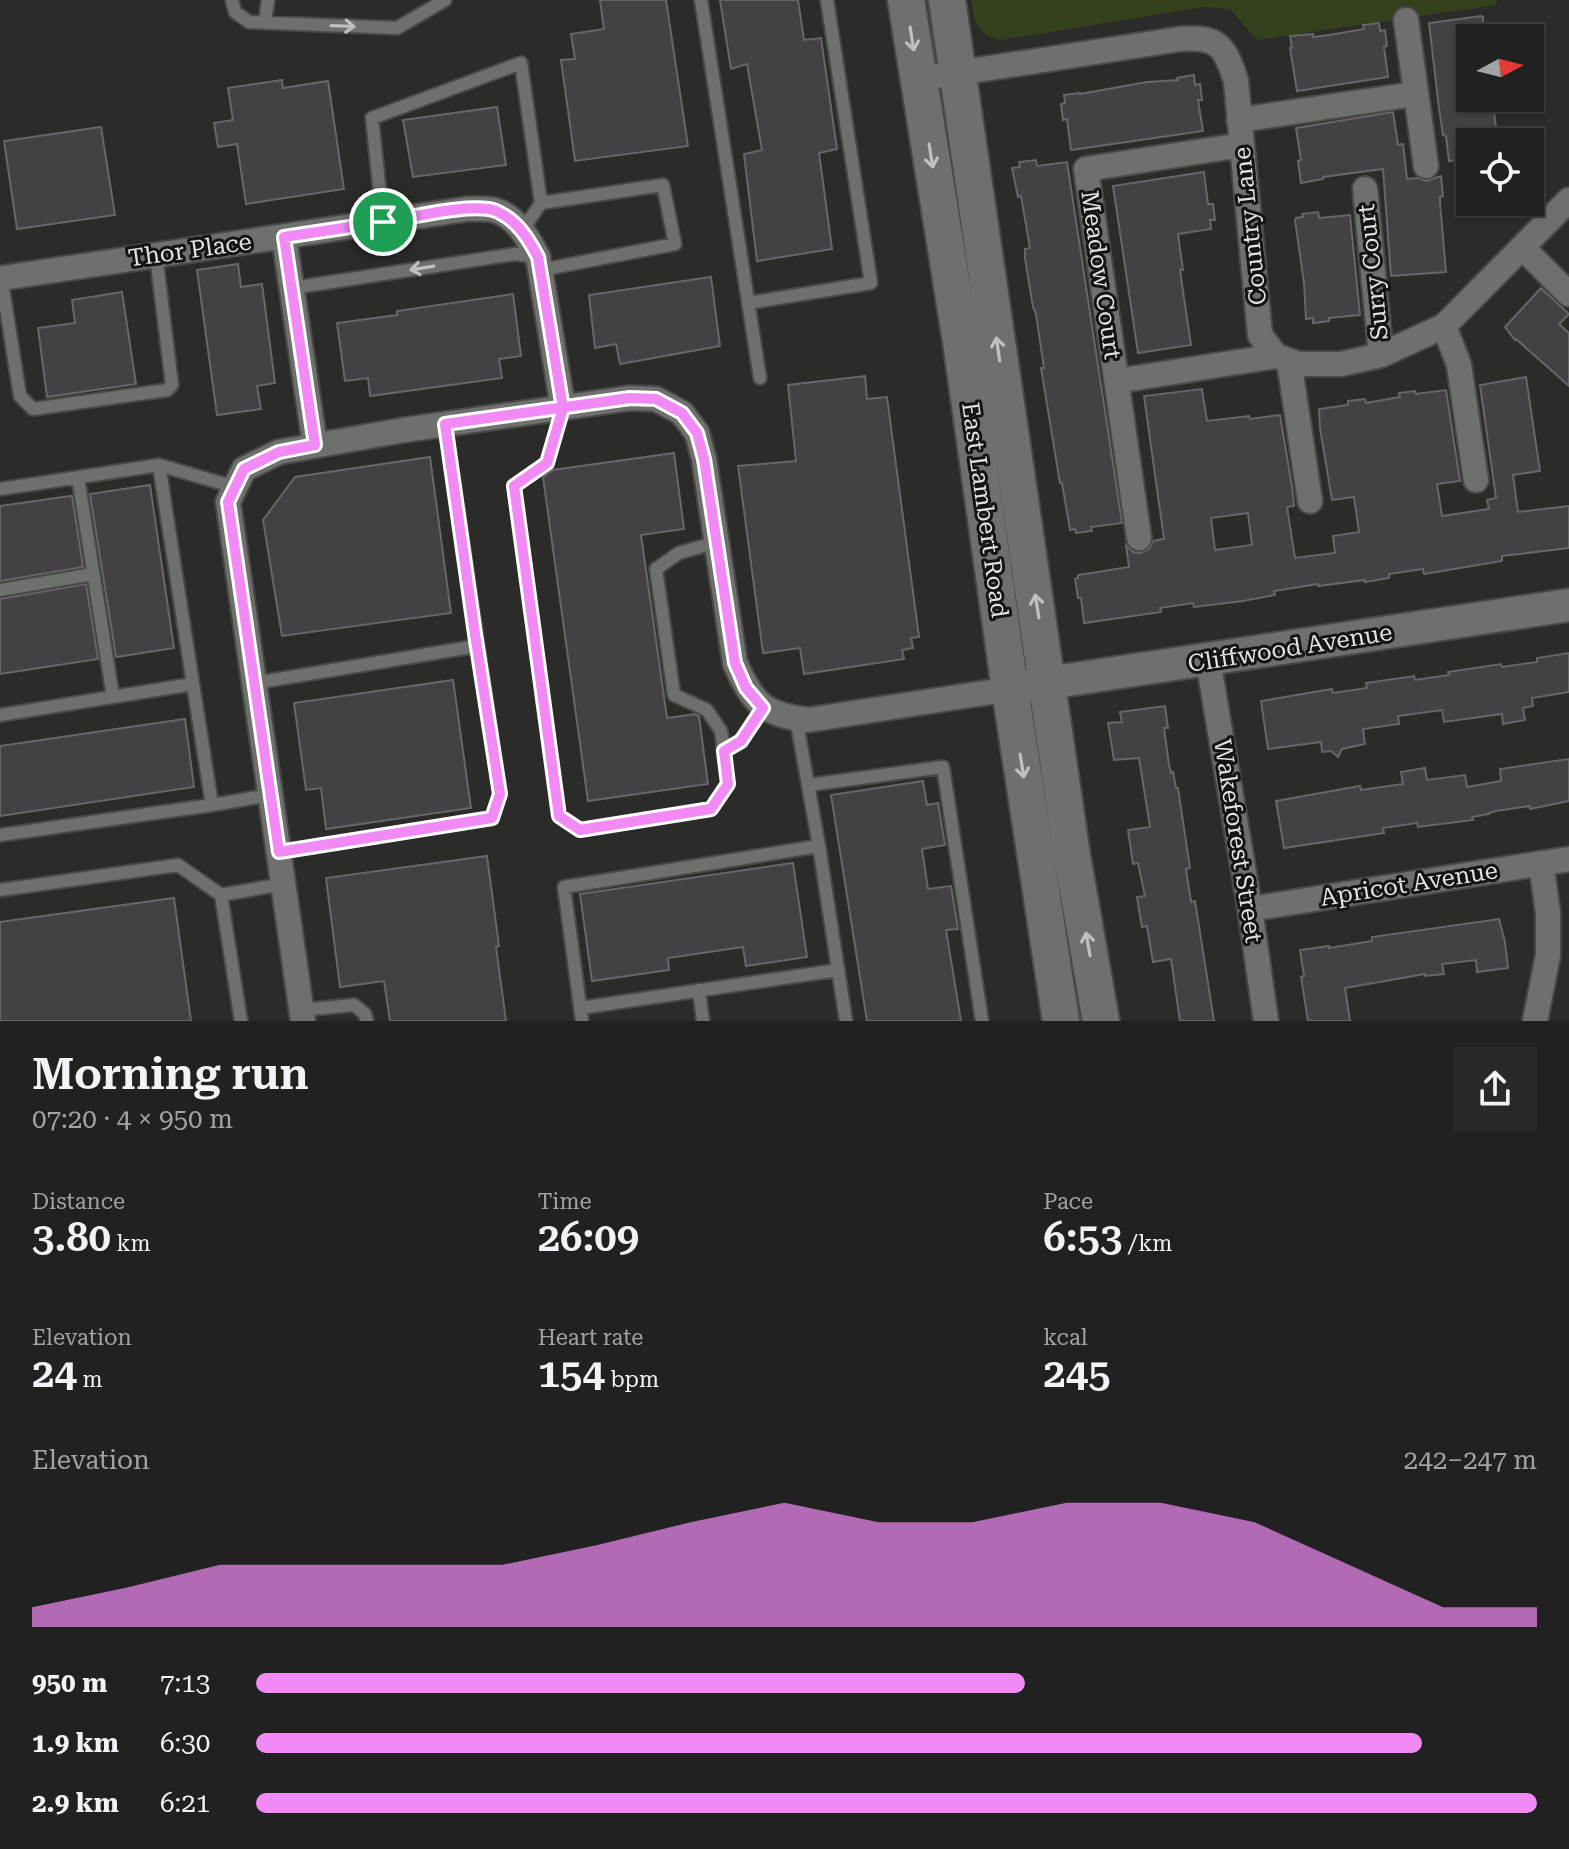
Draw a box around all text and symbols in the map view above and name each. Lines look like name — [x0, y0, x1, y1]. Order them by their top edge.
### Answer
one-way arrow — [329, 18, 356, 33]
north arrow — [1456, 24, 1544, 112]
map controls — [1456, 24, 1544, 216]
one-way arrow — [905, 26, 920, 51]
button: locate — [1456, 128, 1544, 216]
one-way arrow — [924, 142, 939, 168]
street label: Country Lane — [1228, 146, 1272, 306]
pin — [349, 188, 417, 256]
street label: Meadow Court — [1075, 189, 1127, 361]
icon: arrive — [361, 200, 405, 244]
street label: Surry Court — [1352, 203, 1394, 341]
street label: Thor Place — [127, 227, 253, 273]
one-way arrow — [410, 261, 435, 276]
one-way arrow — [990, 336, 1005, 362]
street label: East Lambert Road — [956, 400, 1014, 620]
one-way arrow — [1029, 594, 1044, 619]
street label: Cliffwood Avenue — [1186, 618, 1394, 678]
street label: Wakeforest Street — [1208, 737, 1268, 945]
one-way arrow — [1015, 753, 1030, 779]
street label: Apricot Avenue — [1318, 856, 1500, 912]
one-way arrow — [1079, 932, 1094, 957]
button: share — [1453, 1047, 1537, 1131]
text: Morning run — [32, 1048, 309, 1100]
text: 07:20 · 4 × 950 m — [32, 1104, 233, 1134]
text: Distance — [32, 1189, 125, 1214]
text: Time — [538, 1189, 592, 1214]
text: Pace — [1043, 1189, 1093, 1214]
text: 3.80 — [32, 1214, 111, 1261]
text: 26:09 — [538, 1214, 639, 1261]
text: 6:53 — [1043, 1214, 1122, 1261]
text: km — [111, 1231, 151, 1256]
text: /km — [1122, 1231, 1172, 1256]
text: Elevation — [32, 1325, 132, 1350]
text: Heart rate — [538, 1325, 643, 1350]
text: kcal — [1043, 1325, 1088, 1350]
text: 24 — [32, 1350, 77, 1397]
text: 154 — [538, 1350, 605, 1397]
text: 245 — [1043, 1350, 1111, 1397]
text: m — [77, 1367, 102, 1392]
text: bpm — [605, 1367, 659, 1392]
text: Elevation — [32, 1445, 150, 1475]
text: 242–247 m — [1404, 1445, 1537, 1475]
text: 950 m — [32, 1668, 107, 1698]
text: 7:13 — [160, 1668, 210, 1698]
text: 1.9 km — [32, 1728, 119, 1758]
text: 6:30 — [160, 1728, 210, 1758]
text: 2.9 km — [32, 1788, 119, 1818]
text: 6:21 — [160, 1788, 210, 1818]

